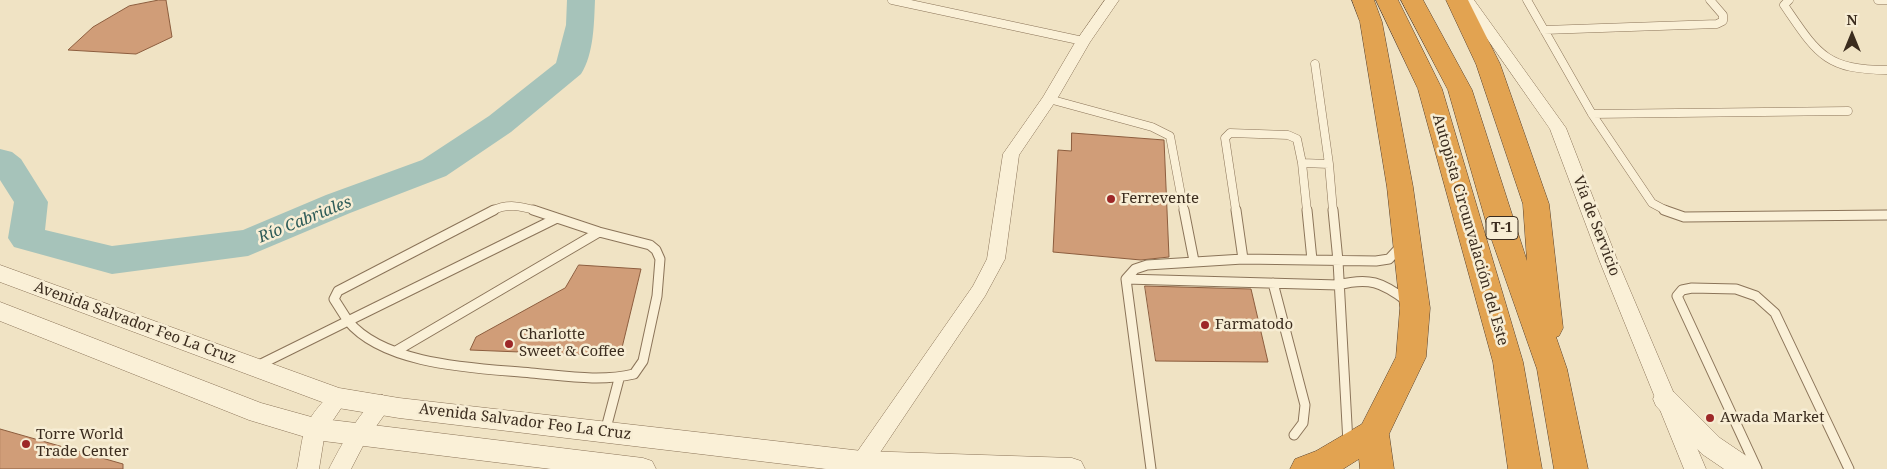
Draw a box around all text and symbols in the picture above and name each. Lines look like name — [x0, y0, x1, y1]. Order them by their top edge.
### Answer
north arrow — [1827, 10, 1877, 60]
text: N — [1846, 10, 1858, 29]
street label: Autopista Circunvalación del Este — [1428, 112, 1512, 348]
street label: Vía de Servicio — [1569, 173, 1623, 279]
place label: Ferrevente — [1121, 190, 1199, 208]
water label: Río Cabriales — [256, 193, 354, 247]
marker: Ferrevente — [1105, 193, 1117, 205]
road number: T-1 — [1486, 217, 1518, 240]
street label: Avenida Salvador Feo La Cruz — [32, 278, 238, 368]
place label: Farmatodo — [1215, 316, 1293, 334]
marker: Farmatodo — [1199, 319, 1211, 331]
place label: Charlotte Sweet & Coffee — [519, 326, 625, 361]
marker: Charlotte Sweet & Coffee — [503, 338, 515, 350]
street label: Avenida Salvador Feo La Cruz — [418, 400, 632, 444]
place label: Awada Market — [1720, 409, 1824, 427]
marker: Awada Market — [1704, 412, 1716, 424]
place label: Torre World Trade Center — [36, 426, 129, 461]
marker: Torre World Trade Center — [20, 438, 32, 450]

